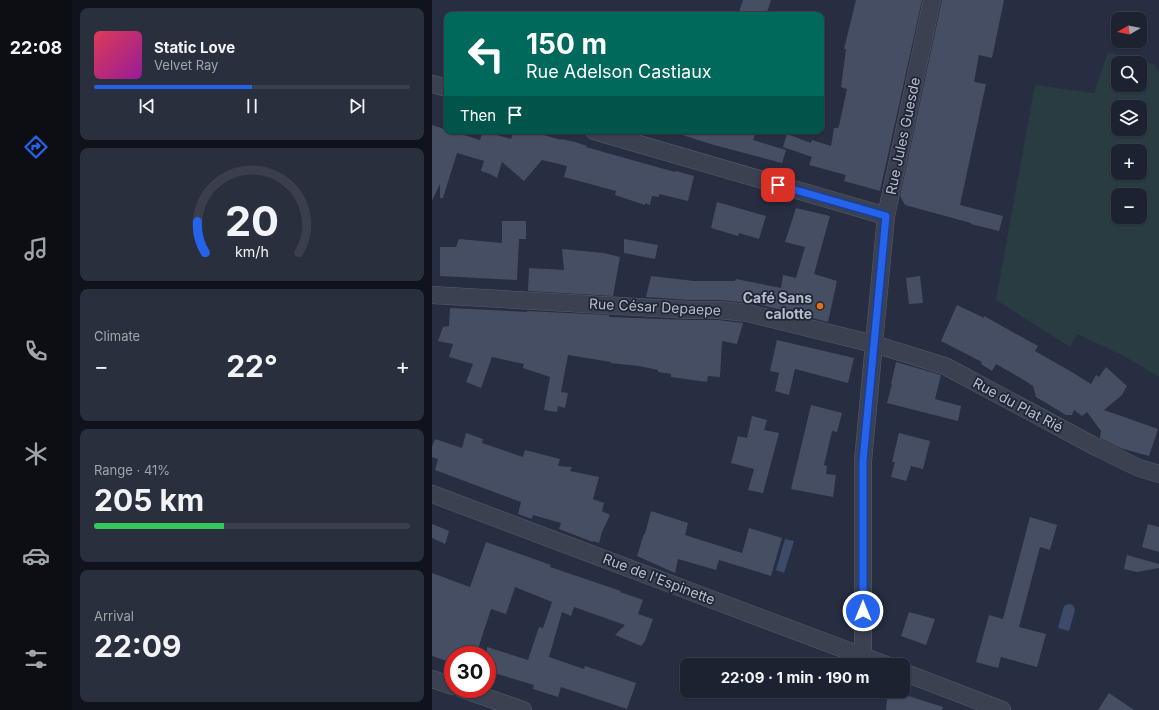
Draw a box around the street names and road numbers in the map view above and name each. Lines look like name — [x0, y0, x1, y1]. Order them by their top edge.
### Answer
street label: Rue Jules Guesde — [882, 76, 923, 196]
street label: Rue César Depaepe — [589, 295, 721, 318]
street label: Rue du Plat Rié — [970, 374, 1066, 435]
street label: Rue de l'Espinette — [601, 549, 718, 608]

